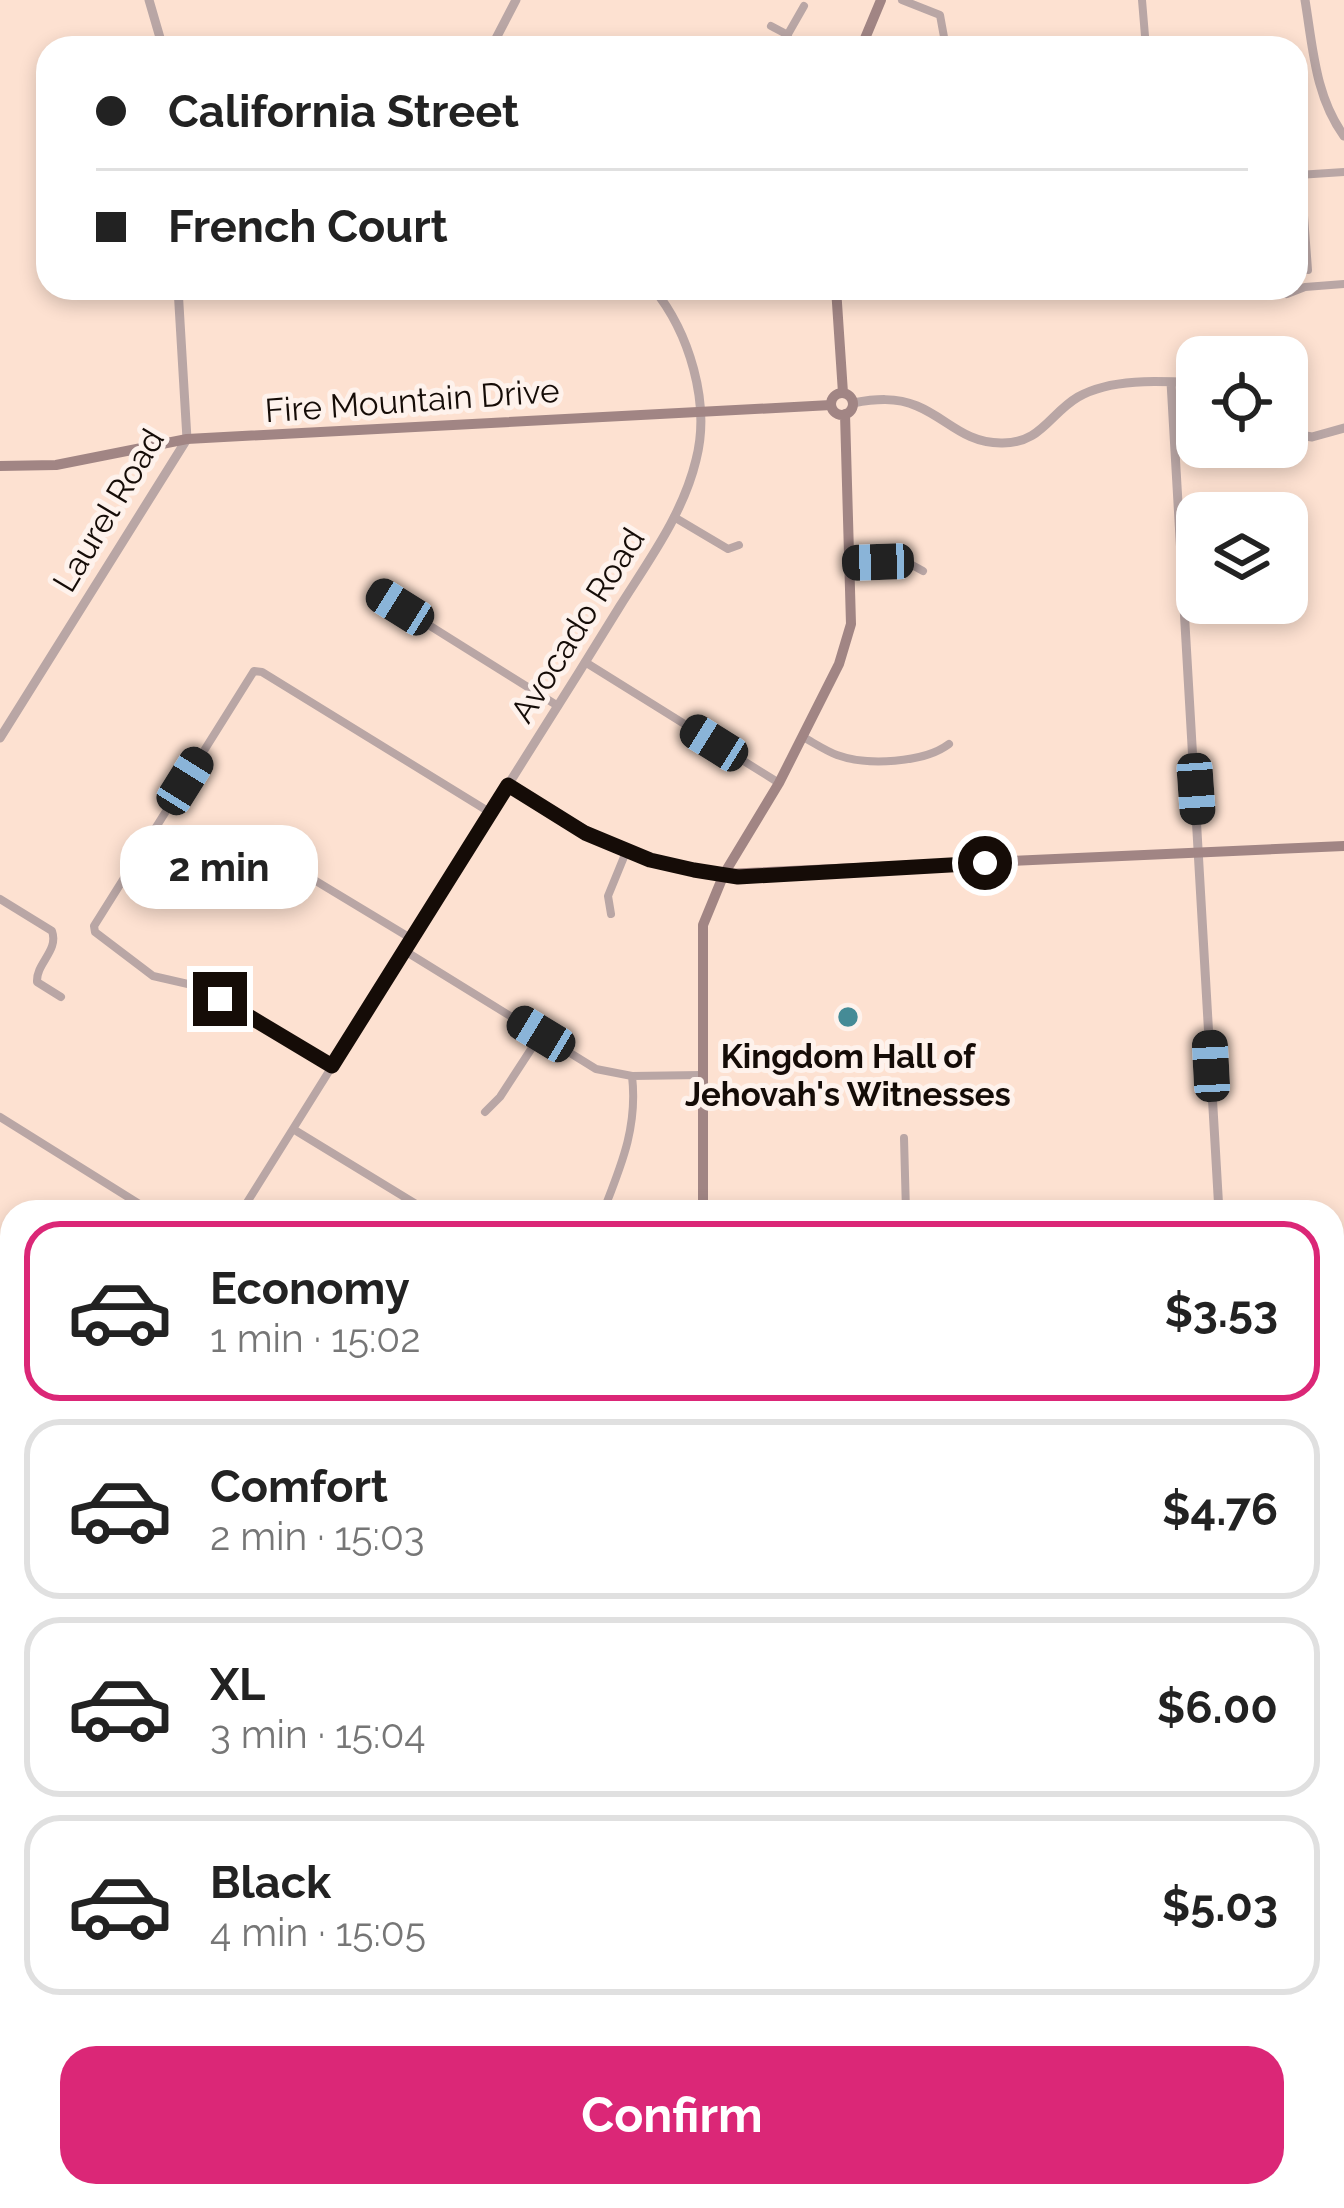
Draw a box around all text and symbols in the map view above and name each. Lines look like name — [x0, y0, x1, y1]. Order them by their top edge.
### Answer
text: California Street — [168, 85, 519, 138]
text: French Court — [168, 200, 448, 253]
map controls — [1176, 336, 1308, 624]
button: locate — [1176, 336, 1308, 468]
street label: Fire Mountain Drive — [263, 371, 561, 430]
street label: Laurel Road — [45, 422, 172, 599]
button: layers — [1176, 492, 1308, 624]
street label: Avocado Road — [502, 521, 653, 730]
car — [841, 543, 915, 581]
car — [360, 573, 440, 641]
car — [674, 709, 754, 777]
car — [151, 741, 219, 821]
car — [1176, 752, 1216, 826]
callout: 2 min — [121, 825, 319, 909]
route start — [958, 836, 1012, 890]
text: 2 min — [168, 844, 270, 890]
route end — [193, 972, 247, 1026]
car — [501, 1000, 581, 1068]
marker: Kingdom Hall of Jehovah's Witnesses — [835, 1004, 861, 1030]
car — [1191, 1029, 1231, 1103]
place label: Kingdom Hall of Jehovah's Witnesses — [685, 1037, 1011, 1114]
icon: car — [66, 1257, 174, 1365]
text: Economy — [210, 1262, 410, 1315]
text: $3.53 — [1164, 1285, 1278, 1338]
text: 1 min · 15:02 — [210, 1315, 420, 1361]
icon: car — [66, 1455, 174, 1563]
text: Comfort — [210, 1460, 388, 1513]
text: $4.76 — [1162, 1483, 1278, 1536]
text: 2 min · 15:03 — [210, 1513, 425, 1559]
icon: car — [66, 1653, 174, 1761]
text: XL — [210, 1658, 265, 1711]
text: $6.00 — [1157, 1681, 1278, 1734]
text: 3 min · 15:04 — [210, 1711, 426, 1757]
icon: car — [66, 1851, 174, 1959]
text: Black — [210, 1856, 331, 1909]
text: $5.03 — [1162, 1879, 1278, 1932]
text: 4 min · 15:05 — [210, 1909, 426, 1955]
button: Confirm — [60, 2046, 1284, 2184]

